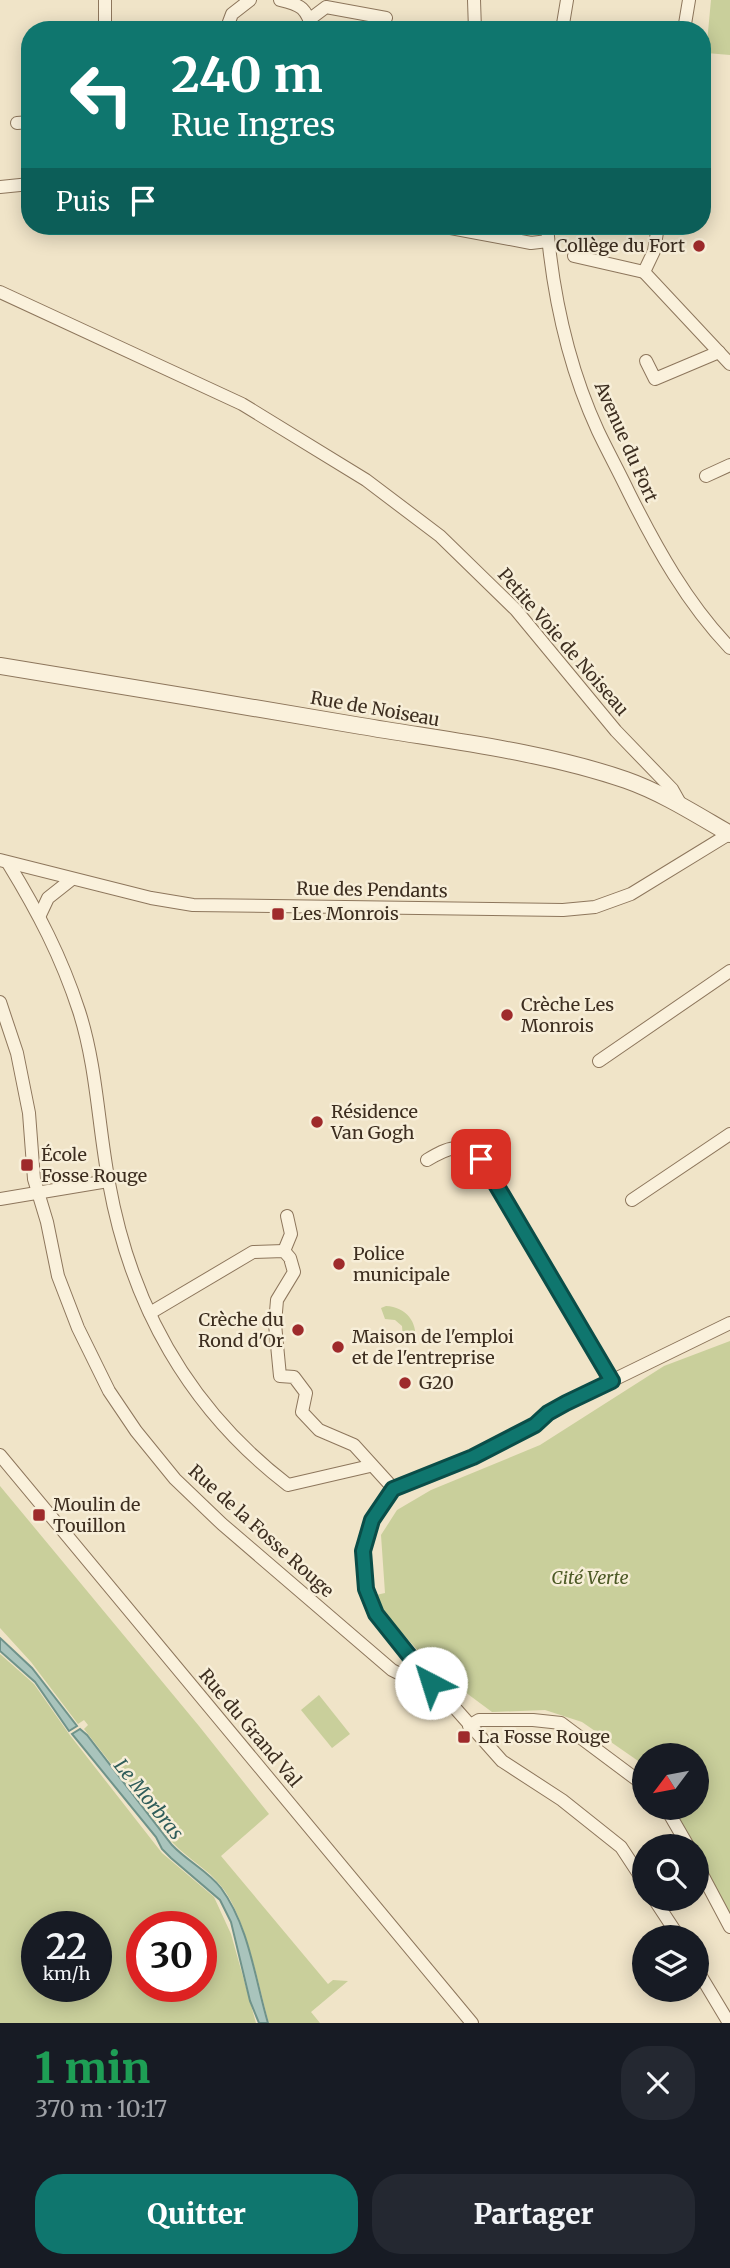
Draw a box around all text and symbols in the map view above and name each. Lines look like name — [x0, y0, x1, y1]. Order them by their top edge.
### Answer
text: 240 m — [171, 44, 323, 105]
icon: left — [56, 49, 147, 140]
text: Rue Ingres — [171, 105, 335, 145]
icon: arrive — [124, 182, 162, 220]
text: Puis — [56, 185, 110, 218]
place label: Collège du Fort — [556, 234, 685, 257]
marker: Collège du Fort — [691, 238, 707, 254]
street label: Avenue du Fort — [589, 377, 663, 506]
street label: Petite Voie de Noiseau — [493, 563, 634, 720]
street label: Rue de Noiseau — [309, 686, 442, 731]
street label: Rue des Pendants — [296, 877, 448, 902]
place label: Les Monrois — [292, 902, 399, 925]
marker: Les Monrois — [270, 906, 286, 922]
place label: Crèche Les Monrois — [521, 993, 614, 1037]
marker: Crèche Les Monrois — [499, 1007, 515, 1023]
place label: Résidence Van Gogh — [330, 1100, 418, 1144]
marker: Résidence Van Gogh — [309, 1114, 325, 1130]
pin — [451, 1129, 511, 1189]
icon: arrive — [462, 1140, 500, 1178]
place label: École Fosse Rouge — [41, 1143, 147, 1187]
marker: École Fosse Rouge — [19, 1157, 35, 1173]
place label: Police municipale — [353, 1242, 450, 1286]
marker: Police municipale — [331, 1256, 347, 1272]
place label: Crèche du Rond d'Or — [198, 1308, 284, 1352]
marker: Crèche du Rond d'Or — [290, 1322, 306, 1338]
place label: Maison de l'emploi et de l'entreprise — [352, 1325, 514, 1369]
marker: Maison de l'emploi et de l'entreprise — [330, 1339, 346, 1355]
place label: G20 — [419, 1371, 454, 1394]
marker: G20 — [397, 1375, 413, 1391]
street label: Rue de la Fosse Rouge — [184, 1459, 339, 1602]
place label: Moulin de Touillon — [53, 1493, 140, 1537]
marker: Moulin de Touillon — [31, 1507, 47, 1523]
park label: Cité Verte — [551, 1566, 629, 1589]
position arrow — [394, 1646, 468, 1720]
street label: Rue du Grand Val — [194, 1664, 307, 1792]
place label: La Fosse Rouge — [478, 1725, 610, 1748]
marker: La Fosse Rouge — [456, 1729, 472, 1745]
north arrow — [632, 1743, 709, 1820]
map controls — [632, 1743, 709, 2002]
water label: Le Morbras — [109, 1754, 189, 1844]
button: search — [632, 1834, 709, 1911]
speed limit sign: 30 — [126, 1911, 217, 2002]
text: 22 — [46, 1925, 87, 1969]
button: layers — [632, 1925, 709, 2002]
text: km/h — [43, 1962, 90, 1985]
text: 1 min — [35, 2042, 150, 2094]
button: close — [621, 2046, 695, 2120]
text: 370 m · 10:17 — [35, 2094, 167, 2123]
button: Quitter — [35, 2174, 358, 2254]
button: Partager — [372, 2174, 695, 2254]

